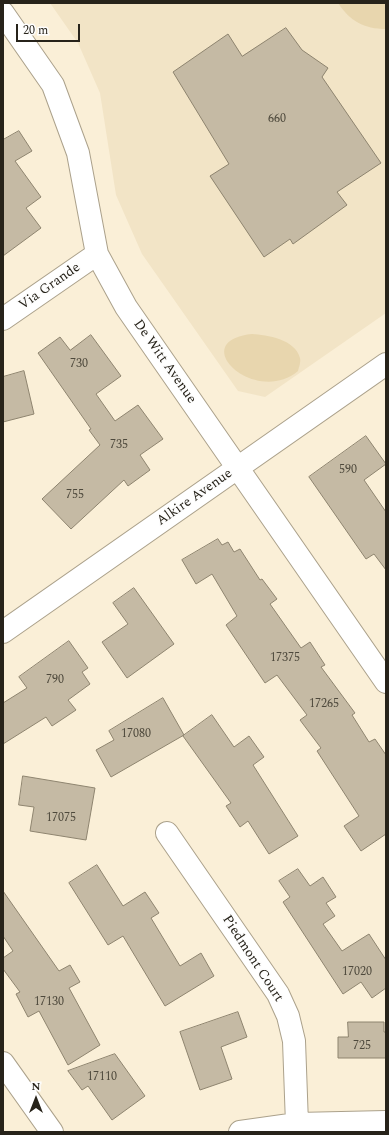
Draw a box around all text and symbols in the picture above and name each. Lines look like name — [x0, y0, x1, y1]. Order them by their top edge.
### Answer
scale bar — [18, 16, 82, 42]
text: 20 m — [23, 21, 48, 40]
house number: 660 — [268, 113, 286, 127]
street label: Via Grande — [16, 260, 84, 314]
street label: De Witt Avenue — [129, 317, 199, 407]
house number: 730 — [70, 358, 88, 372]
house number: 735 — [110, 439, 128, 453]
house number: 590 — [339, 464, 357, 478]
street label: Alkire Avenue — [154, 466, 236, 530]
house number: 755 — [66, 489, 84, 503]
house number: 17375 — [270, 652, 300, 666]
house number: 790 — [46, 674, 64, 688]
house number: 17265 — [309, 698, 339, 712]
house number: 17080 — [121, 728, 151, 742]
house number: 17075 — [46, 812, 76, 826]
street label: Piedmont Court — [218, 912, 286, 1006]
house number: 17020 — [342, 966, 372, 980]
house number: 17130 — [34, 996, 64, 1010]
house number: 725 — [353, 1040, 371, 1054]
house number: 17110 — [87, 1071, 117, 1085]
text: N — [32, 1078, 40, 1095]
north arrow — [16, 1079, 56, 1119]

